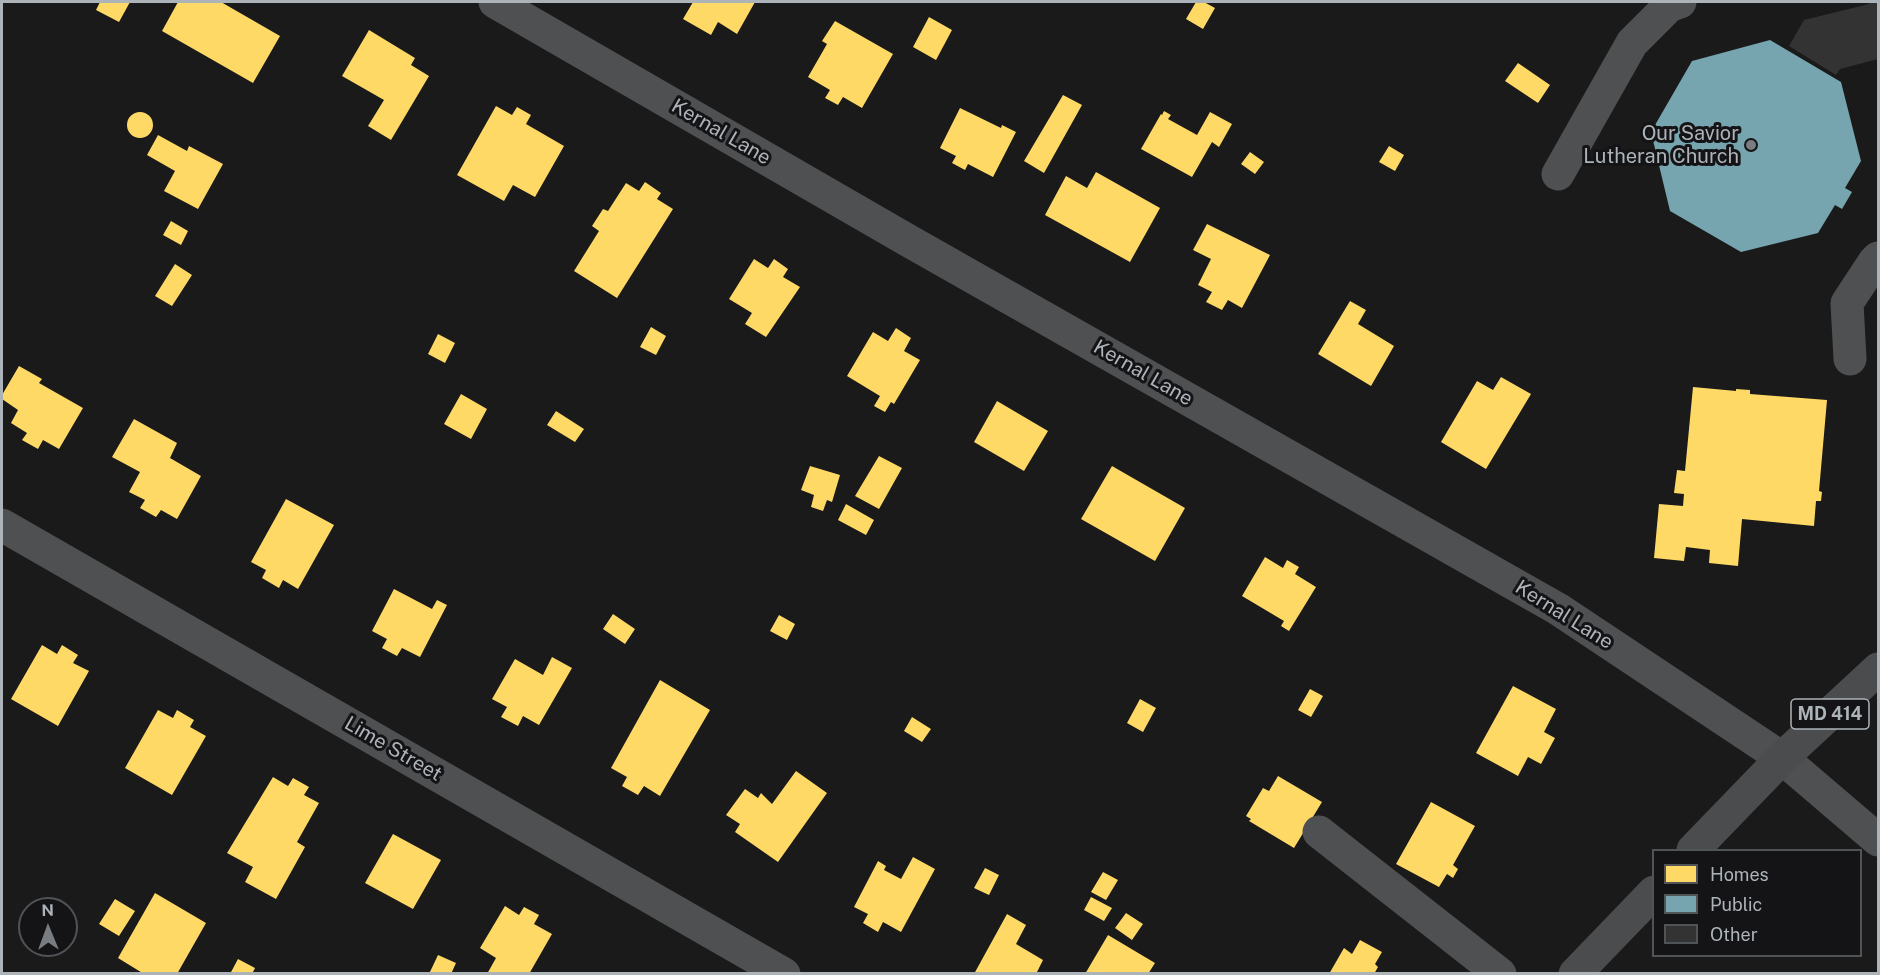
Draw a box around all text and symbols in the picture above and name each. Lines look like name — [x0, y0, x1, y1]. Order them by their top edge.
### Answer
street label: Kernal Lane — [667, 94, 775, 170]
place label: Our Savior Lutheran Church — [1583, 122, 1739, 169]
marker: Our Savior Lutheran Church — [1744, 138, 1758, 152]
street label: Kernal Lane — [1089, 335, 1197, 411]
street label: Kernal Lane — [1511, 575, 1617, 655]
road number: MD 414 — [1791, 699, 1869, 729]
street label: Lime Street — [340, 711, 446, 787]
legend — [1652, 849, 1862, 957]
text: Homes — [1710, 864, 1769, 885]
text: Public — [1710, 894, 1762, 915]
north arrow — [18, 897, 78, 957]
text: N — [41, 901, 54, 920]
text: Other — [1710, 924, 1758, 945]

